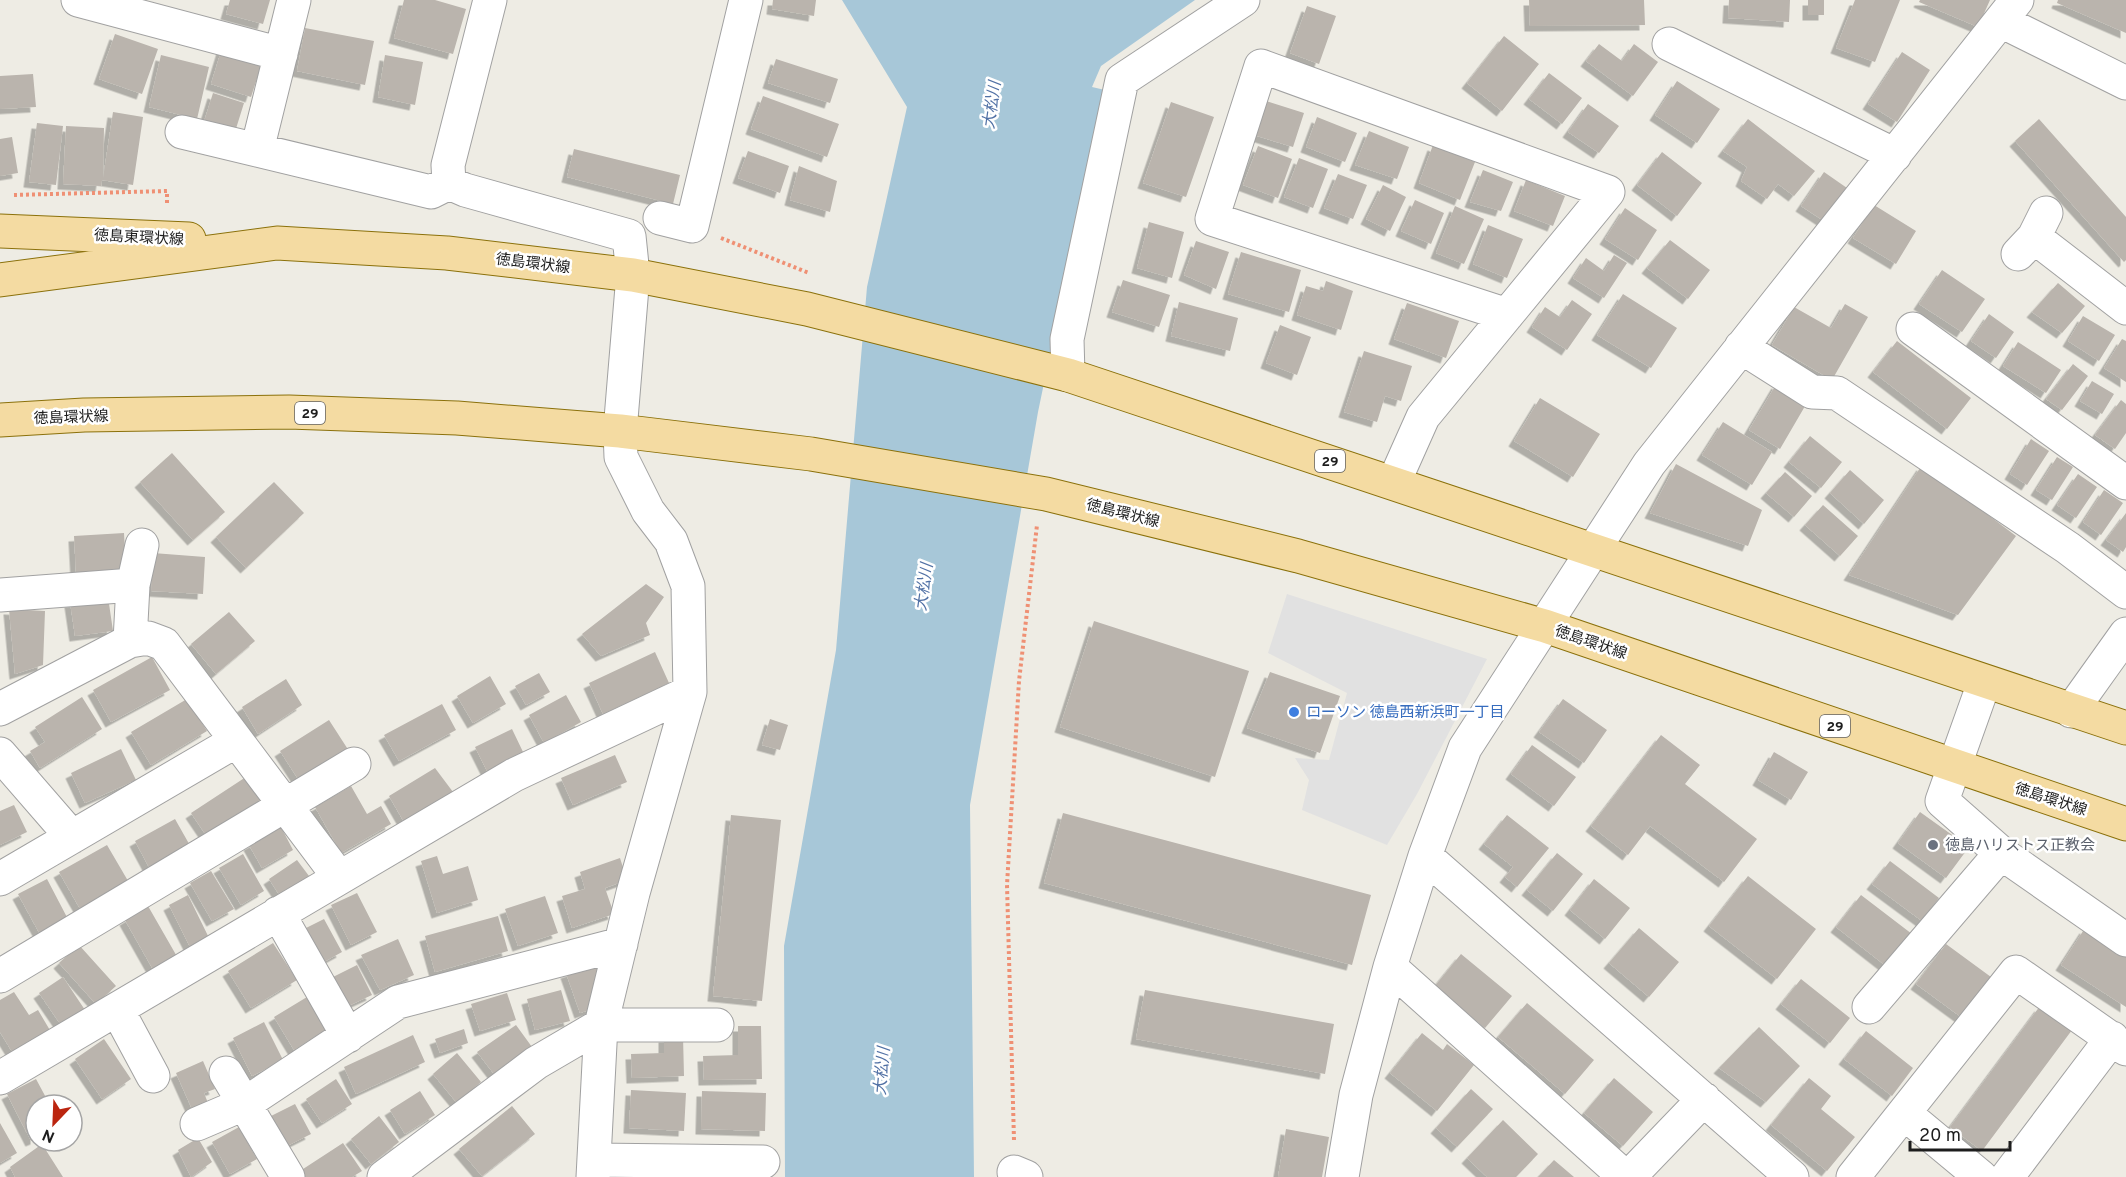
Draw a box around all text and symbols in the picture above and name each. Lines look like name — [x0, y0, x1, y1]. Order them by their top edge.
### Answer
water label: 大松川 — [980, 78, 1007, 130]
street label: 徳島東環状線 — [93, 226, 184, 250]
street label: 徳島環状線 — [494, 249, 571, 278]
road number: 29 — [295, 402, 325, 424]
street label: 徳島環状線 — [33, 407, 109, 429]
road number: 29 — [1315, 450, 1345, 472]
street label: 徳島環状線 — [1084, 495, 1162, 533]
water label: 大松川 — [912, 560, 939, 612]
street label: 徳島環状線 — [1552, 621, 1629, 665]
place label: ローソン 徳島西新浜町一丁目 — [1306, 704, 1505, 723]
marker: ローソン 徳島西新浜町一丁目 — [1287, 705, 1301, 719]
road number: 29 — [1820, 715, 1850, 737]
street label: 徳島環状線 — [2012, 779, 2089, 821]
place label: 徳島ハリストス正教会 — [1945, 837, 2095, 856]
marker: 徳島ハリストス正教会 — [1926, 838, 1940, 852]
water label: 大松川 — [871, 1044, 895, 1096]
north arrow — [24, 1093, 84, 1153]
scale bar — [1910, 1114, 2010, 1152]
text: N — [40, 1124, 58, 1146]
text: 20 m — [1919, 1125, 1961, 1148]

